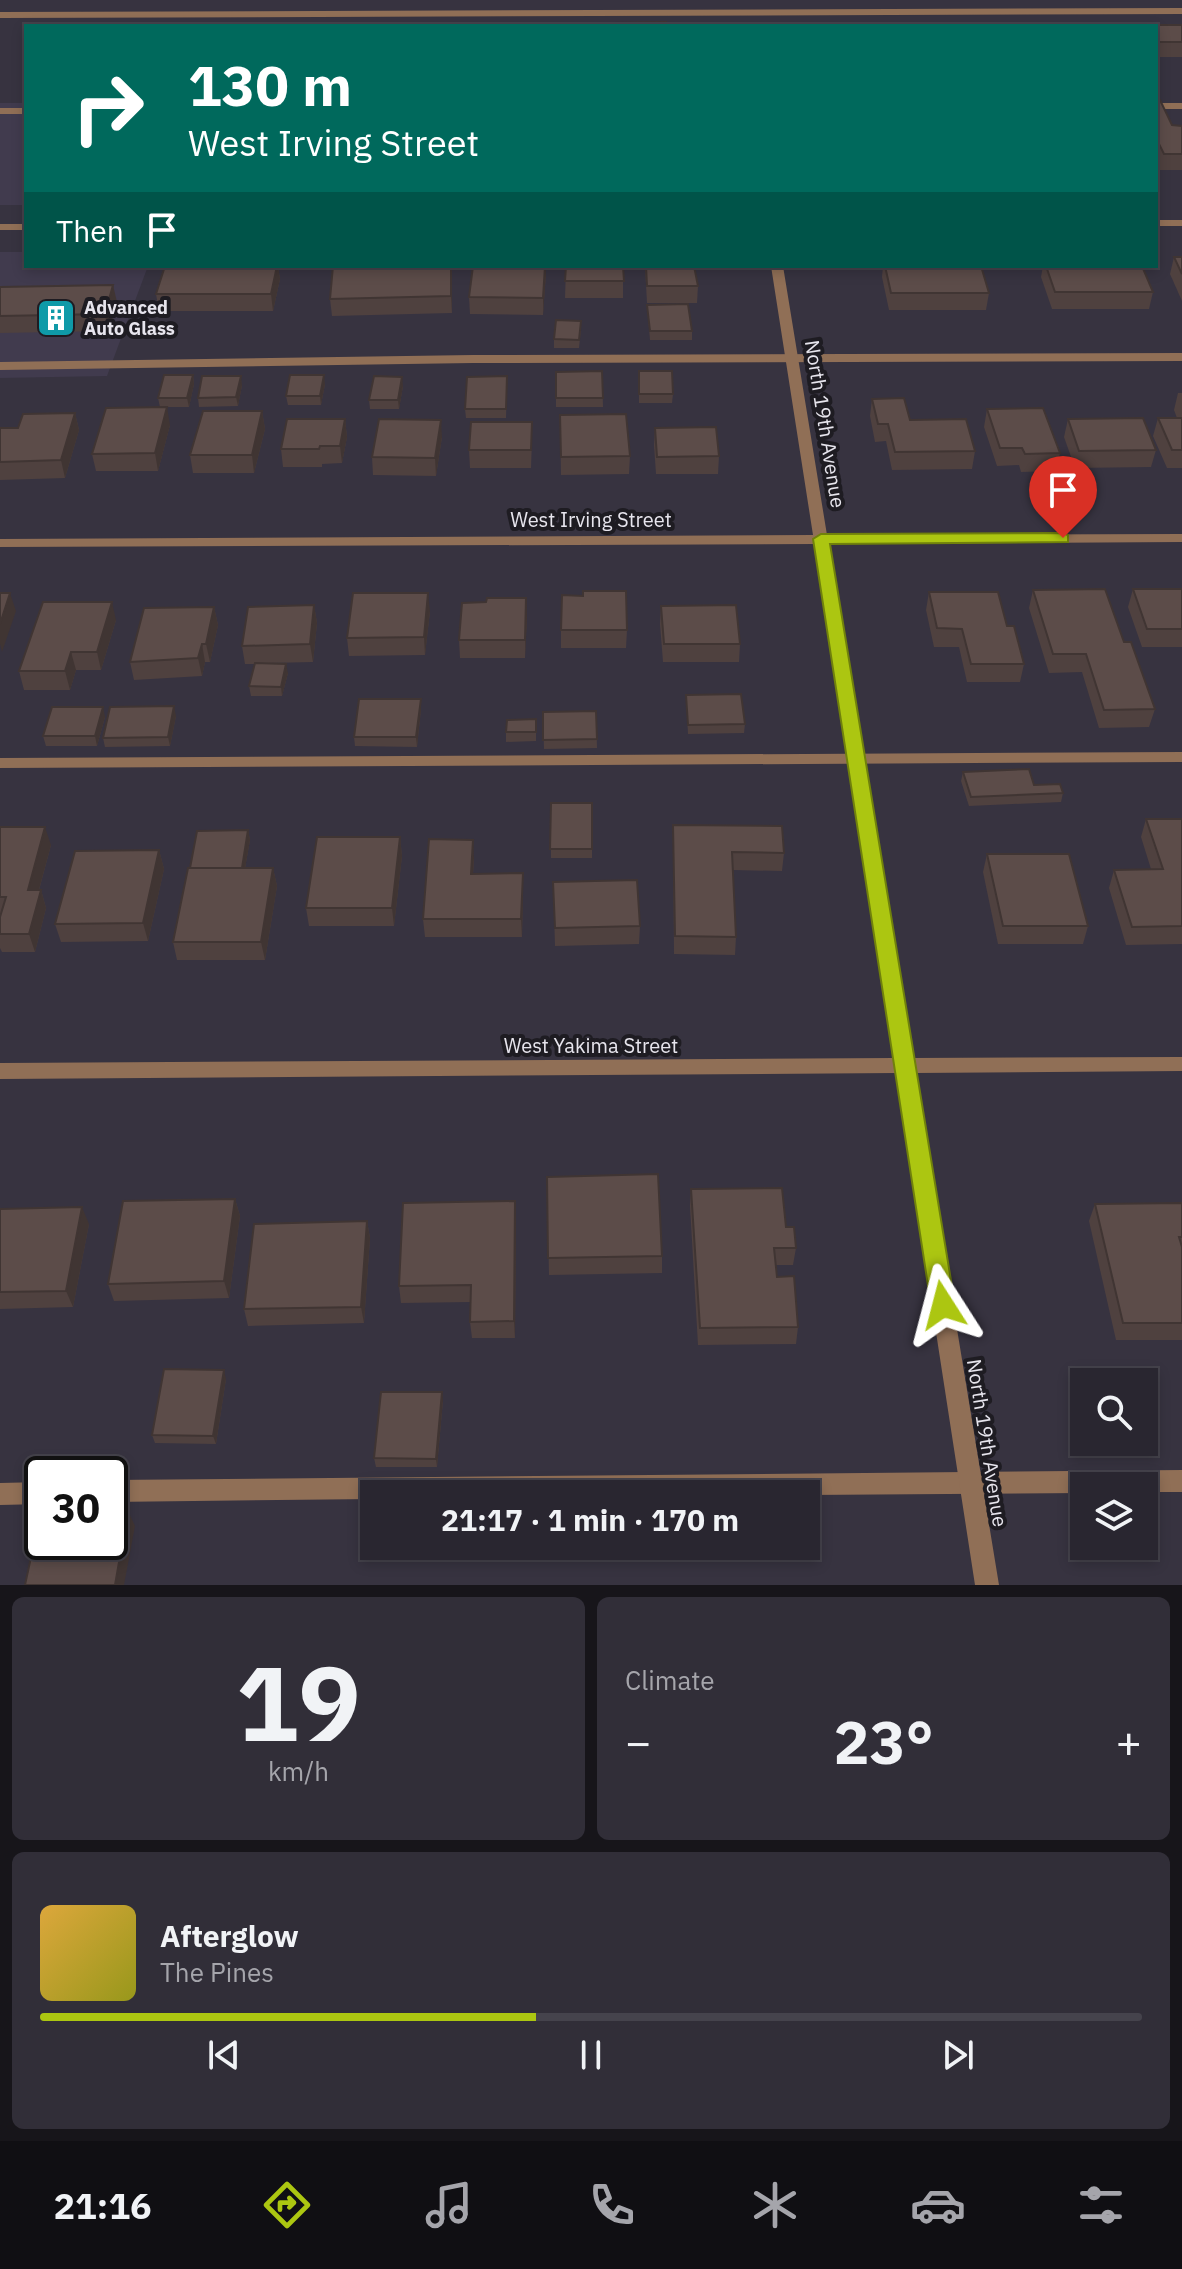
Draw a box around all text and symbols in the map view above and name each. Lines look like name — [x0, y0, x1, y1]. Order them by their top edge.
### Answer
text: 130 m — [188, 49, 352, 121]
icon: right — [56, 56, 160, 160]
text: West Irving Street — [188, 119, 479, 166]
icon: arrive — [140, 208, 184, 252]
text: Then — [56, 211, 124, 250]
place label: Advanced Auto Glass — [84, 296, 175, 340]
building icon: Advanced Auto Glass — [35, 297, 77, 339]
street label: North 19th Avenue — [799, 338, 852, 510]
pin — [1029, 456, 1097, 538]
icon: arrive — [1041, 468, 1085, 512]
street label: West Irving Street — [510, 506, 672, 533]
street label: West Yakima Street — [504, 1032, 678, 1059]
position arrow — [901, 1263, 985, 1347]
street label: North 19th Avenue — [961, 1357, 1014, 1529]
map controls — [1070, 1368, 1158, 1560]
button: search — [1070, 1368, 1158, 1456]
speed limit sign: 30 — [24, 1456, 128, 1560]
button: layers — [1070, 1472, 1158, 1560]
text: 21:17 · 1 min · 170 m — [441, 1500, 739, 1539]
text: 19 — [236, 1634, 361, 1770]
text: Climate — [625, 1663, 715, 1697]
text: 23° — [833, 1702, 934, 1781]
text: − — [625, 1713, 651, 1770]
text: + — [1116, 1713, 1142, 1770]
text: km/h — [268, 1754, 329, 1788]
text: Afterglow — [160, 1916, 299, 1955]
text: The Pines — [160, 1955, 274, 1989]
icon: previous — [202, 2033, 246, 2077]
icon: pause — [569, 2033, 613, 2077]
icon: next — [936, 2033, 980, 2077]
icon: directions — [259, 2177, 315, 2233]
icon: music — [421, 2177, 477, 2233]
icon: phone — [584, 2177, 640, 2233]
icon: climate — [747, 2177, 803, 2233]
icon: car — [910, 2177, 966, 2233]
icon: filters — [1073, 2177, 1129, 2233]
text: 21:16 — [53, 2182, 152, 2229]

